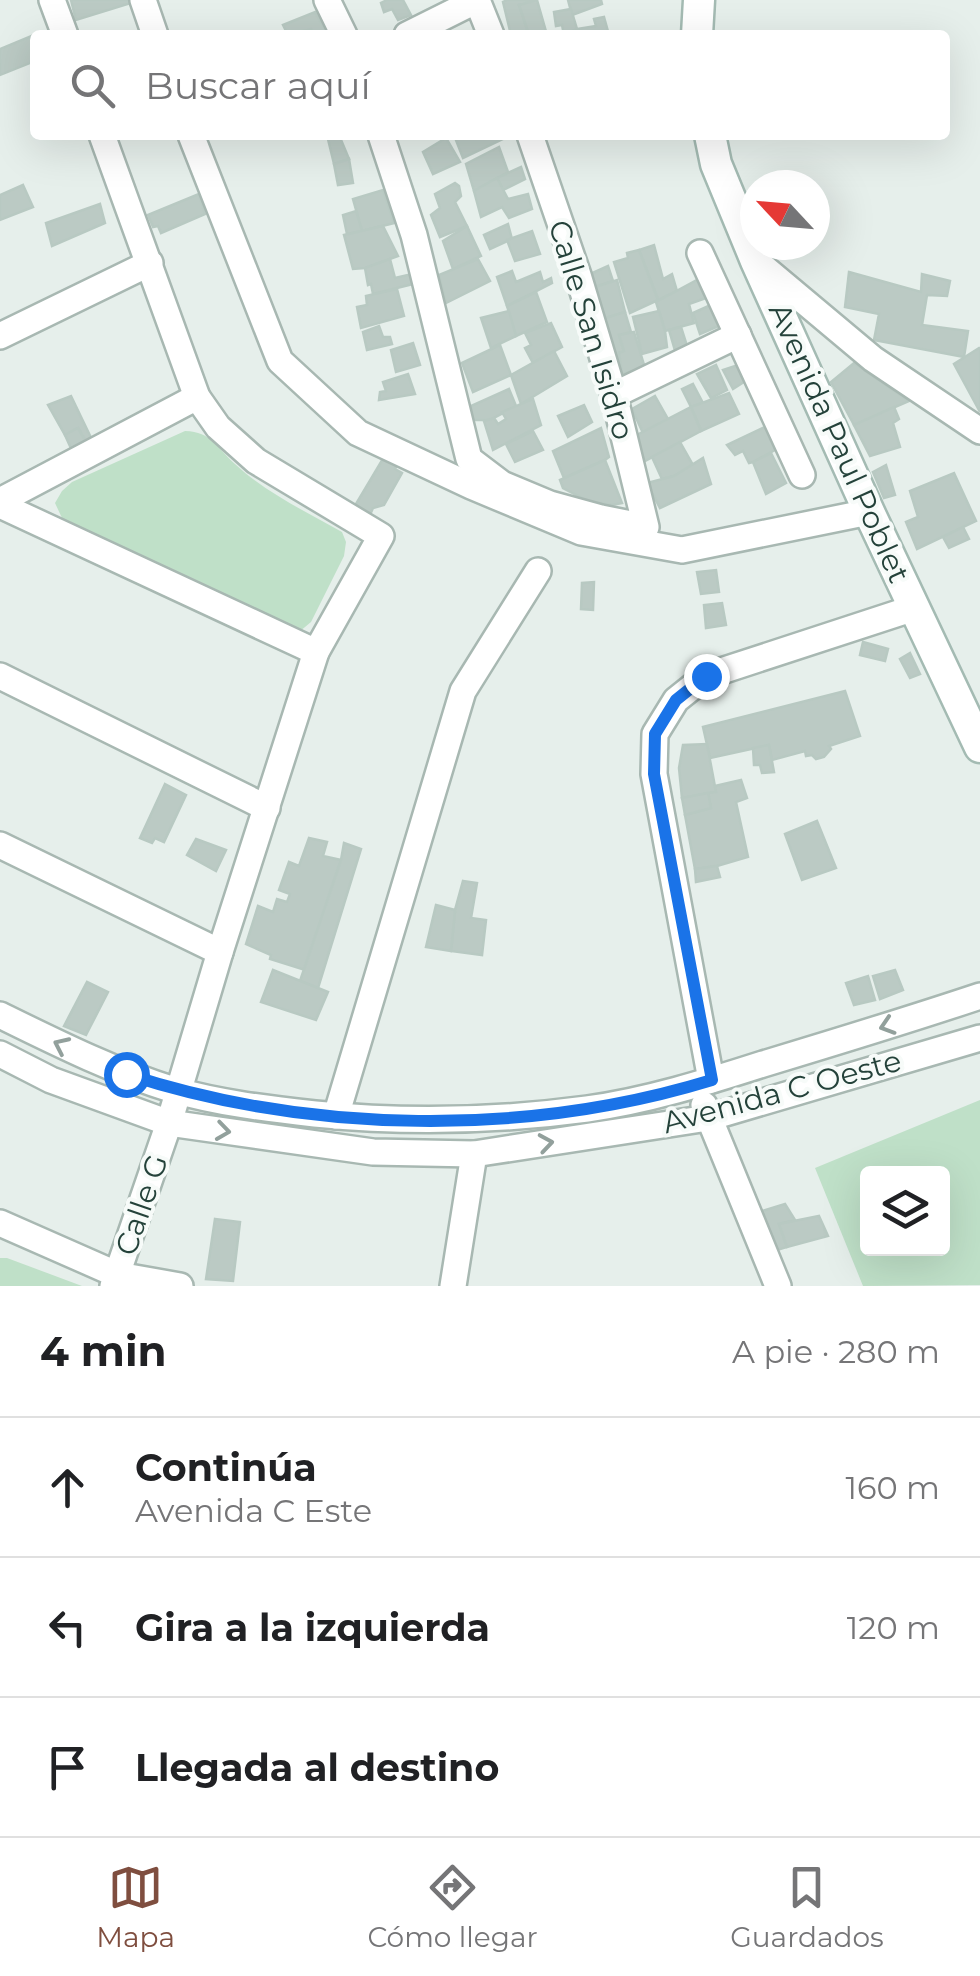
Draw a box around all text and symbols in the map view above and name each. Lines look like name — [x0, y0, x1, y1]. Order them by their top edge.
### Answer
search box — [30, 30, 950, 140]
icon: search — [65, 58, 120, 113]
text: Buscar aquí — [145, 62, 371, 109]
north arrow — [740, 170, 830, 260]
street label: Calle San Isidro — [540, 216, 642, 444]
street label: Avenida Paul Poblet — [761, 297, 918, 588]
route end — [684, 654, 730, 700]
one-way arrow — [880, 1015, 897, 1035]
one-way arrow — [53, 1037, 71, 1057]
street label: Avenida C Oeste — [658, 1042, 905, 1141]
route start — [104, 1052, 150, 1098]
one-way arrow — [215, 1120, 231, 1141]
one-way arrow — [537, 1134, 554, 1155]
street label: Calle G — [107, 1150, 176, 1260]
map controls — [860, 1166, 950, 1256]
button: layers — [860, 1166, 950, 1256]
text: 4 min — [40, 1325, 167, 1377]
text: A pie · 280 m — [732, 1332, 940, 1371]
text: Continúa — [135, 1444, 317, 1491]
icon: ahead — [40, 1460, 95, 1515]
text: 160 m — [845, 1468, 940, 1507]
text: Avenida C Este — [135, 1491, 372, 1530]
icon: left — [40, 1600, 95, 1655]
text: Gira a la izquierda — [135, 1604, 490, 1651]
text: 120 m — [847, 1608, 940, 1647]
icon: arrive — [40, 1740, 95, 1795]
text: Llegada al destino — [135, 1744, 499, 1791]
tab: Mapa — [96, 1860, 175, 1954]
tab: Cómo llegar — [367, 1860, 538, 1954]
tab: Guardados — [730, 1860, 884, 1954]

